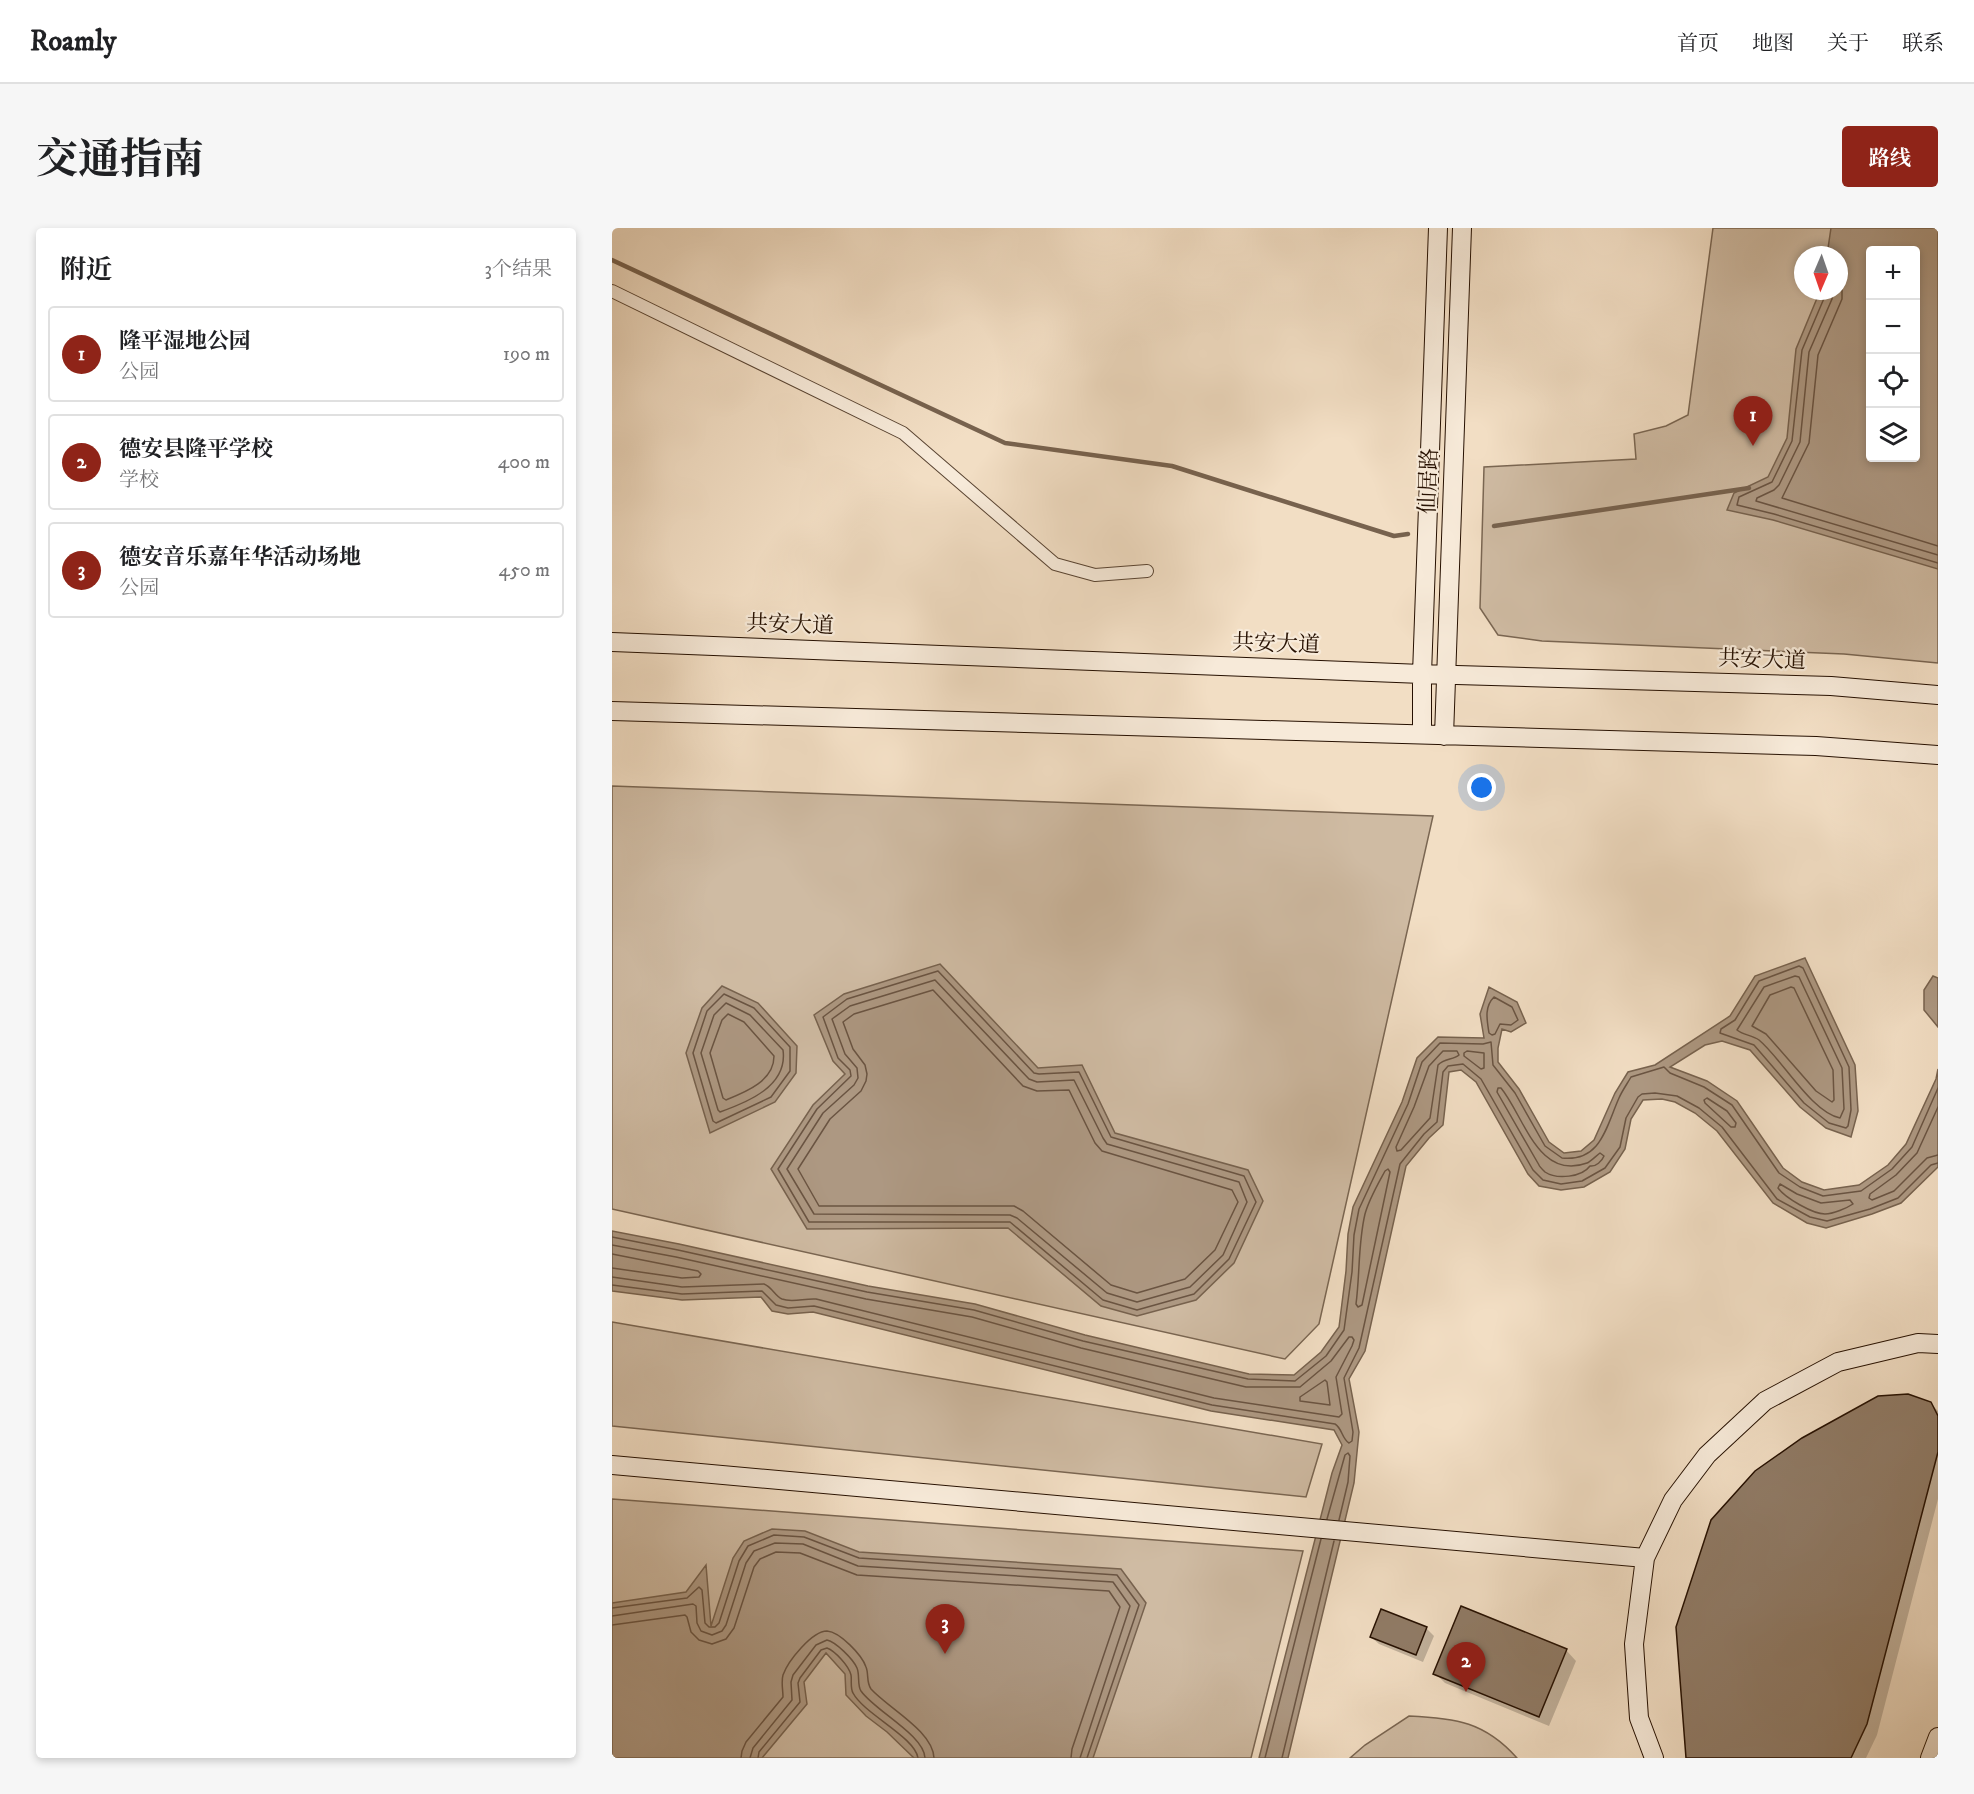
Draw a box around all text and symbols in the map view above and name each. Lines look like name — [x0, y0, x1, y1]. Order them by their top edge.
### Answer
text: Roamly — [30, 24, 116, 59]
text: 首页 — [1677, 31, 1719, 57]
text: 地图 — [1752, 31, 1794, 57]
text: 关于 — [1827, 31, 1869, 57]
text: 联系 — [1902, 31, 1944, 57]
button: 路线 — [1842, 126, 1938, 187]
text: 交通指南 — [36, 135, 204, 187]
north arrow — [1794, 246, 1848, 300]
map controls — [1866, 246, 1920, 462]
button: + — [1866, 246, 1920, 300]
text: 附近 — [60, 254, 112, 287]
text: 3个结果 — [485, 257, 552, 282]
button: − — [1866, 300, 1920, 354]
text: 隆平湿地公园 — [119, 328, 251, 355]
text: 1 — [78, 342, 85, 367]
text: 190 m — [503, 342, 550, 367]
button: locate — [1866, 354, 1920, 408]
text: 公园 — [119, 360, 159, 385]
pin: 1 — [1734, 396, 1772, 446]
button: layers — [1866, 408, 1920, 462]
text: 德安县隆平学校 — [119, 436, 273, 463]
street label: 仙居路 — [1414, 448, 1444, 514]
text: 2 — [77, 450, 86, 475]
text: 400 m — [498, 450, 550, 475]
text: 学校 — [119, 468, 159, 493]
text: 德安音乐嘉年华活动场地 — [119, 544, 361, 571]
text: 3 — [78, 558, 85, 583]
text: 450 m — [499, 558, 550, 583]
text: 公园 — [119, 576, 159, 601]
street label: 共安大道 — [746, 610, 834, 640]
street label: 共安大道 — [1232, 629, 1320, 659]
street label: 共安大道 — [1718, 645, 1806, 675]
your location — [1467, 773, 1496, 802]
pin: 3 — [926, 1604, 964, 1654]
pin: 2 — [1446, 1642, 1486, 1692]

